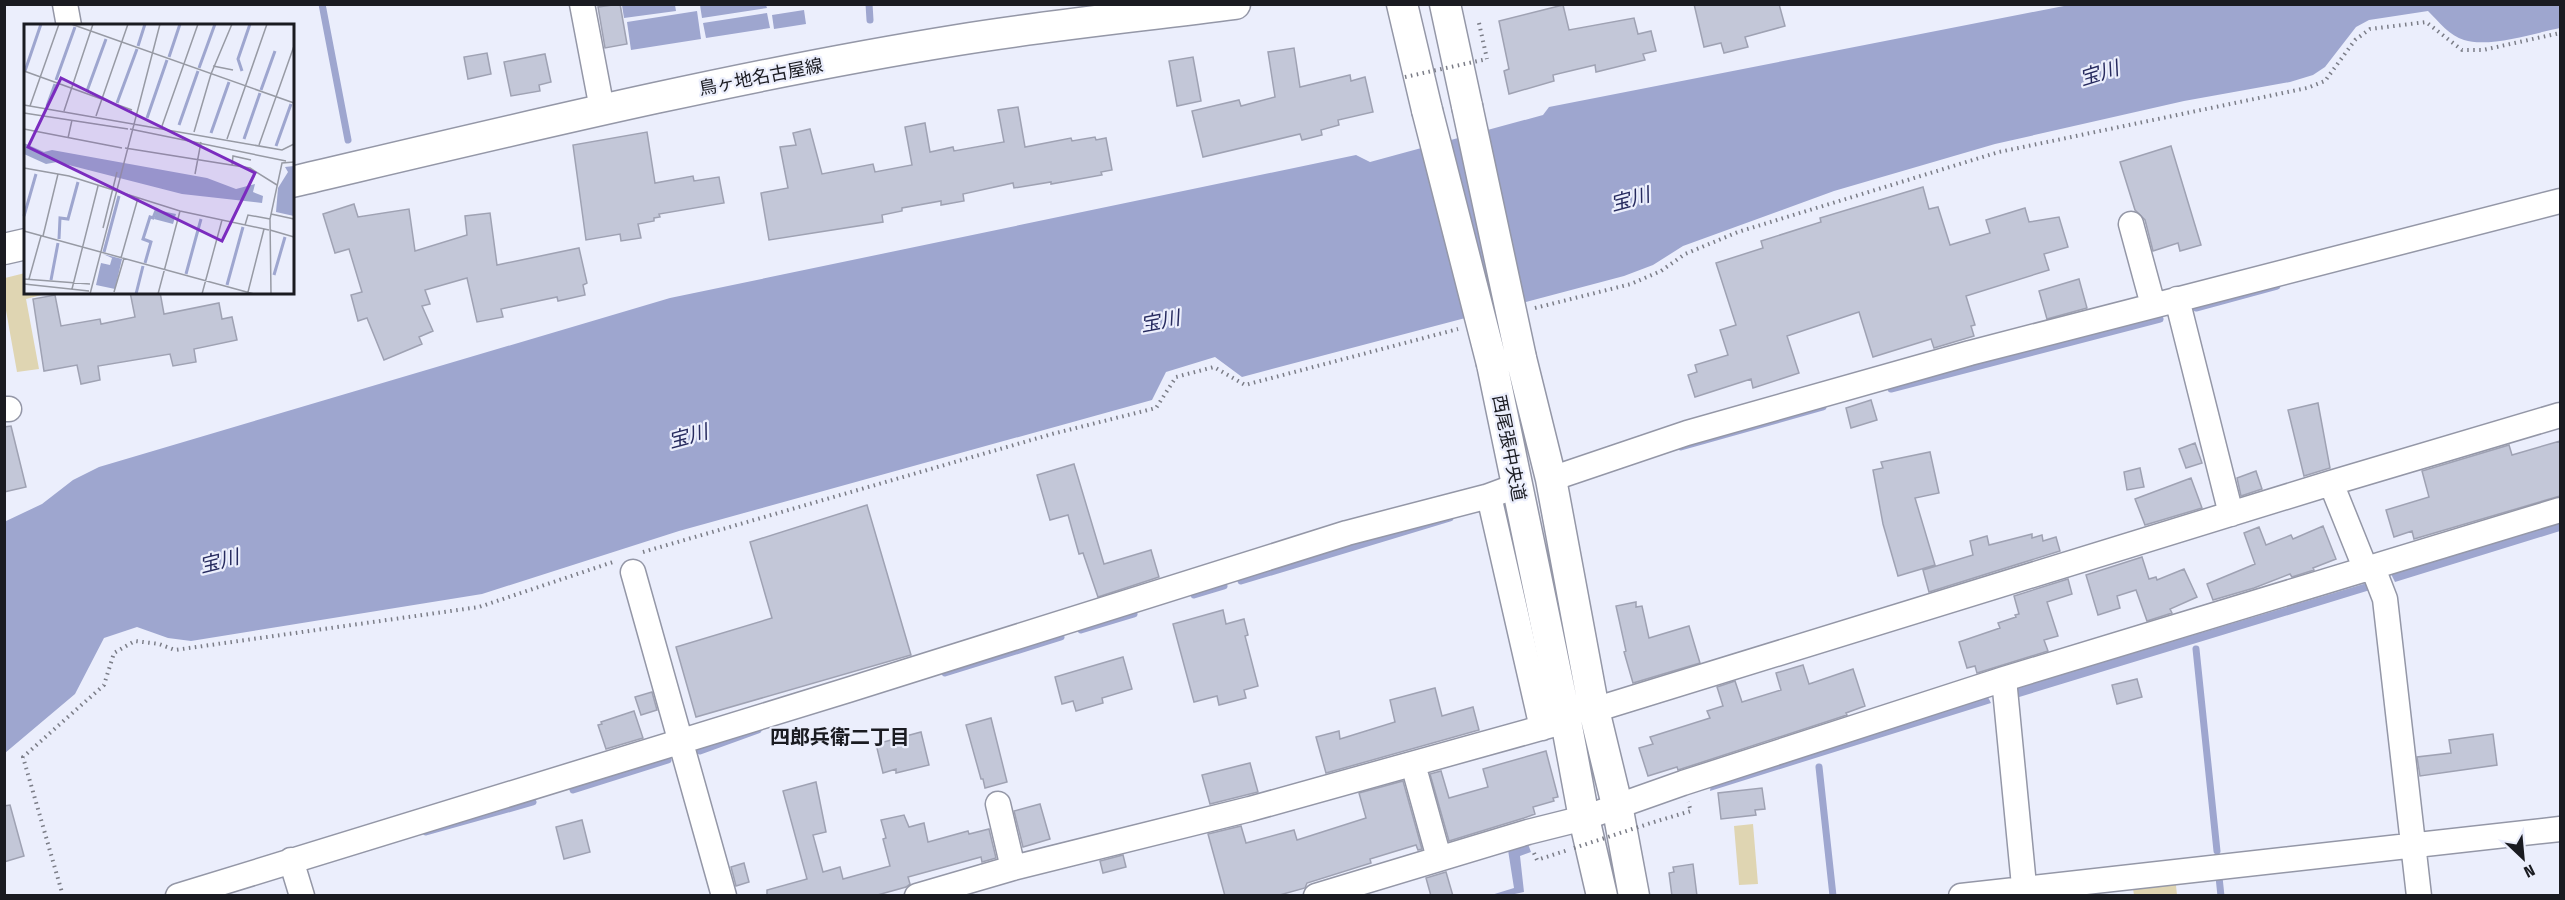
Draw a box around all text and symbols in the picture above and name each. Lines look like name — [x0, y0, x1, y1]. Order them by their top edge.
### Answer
inset map — [24, 24, 294, 294]
street label: 鳥ヶ地名古屋線 — [697, 54, 825, 100]
water label: 宝川 — [2076, 55, 2124, 90]
water label: 宝川 — [1608, 182, 1654, 216]
water label: 宝川 — [1138, 305, 1184, 337]
street label: 西尾張中央道 — [1488, 393, 1530, 503]
water label: 宝川 — [666, 419, 712, 453]
water label: 宝川 — [197, 544, 243, 577]
district label: 四郎兵衛二丁目 — [770, 725, 910, 749]
north arrow — [2493, 828, 2553, 888]
text: N — [2521, 860, 2538, 882]

